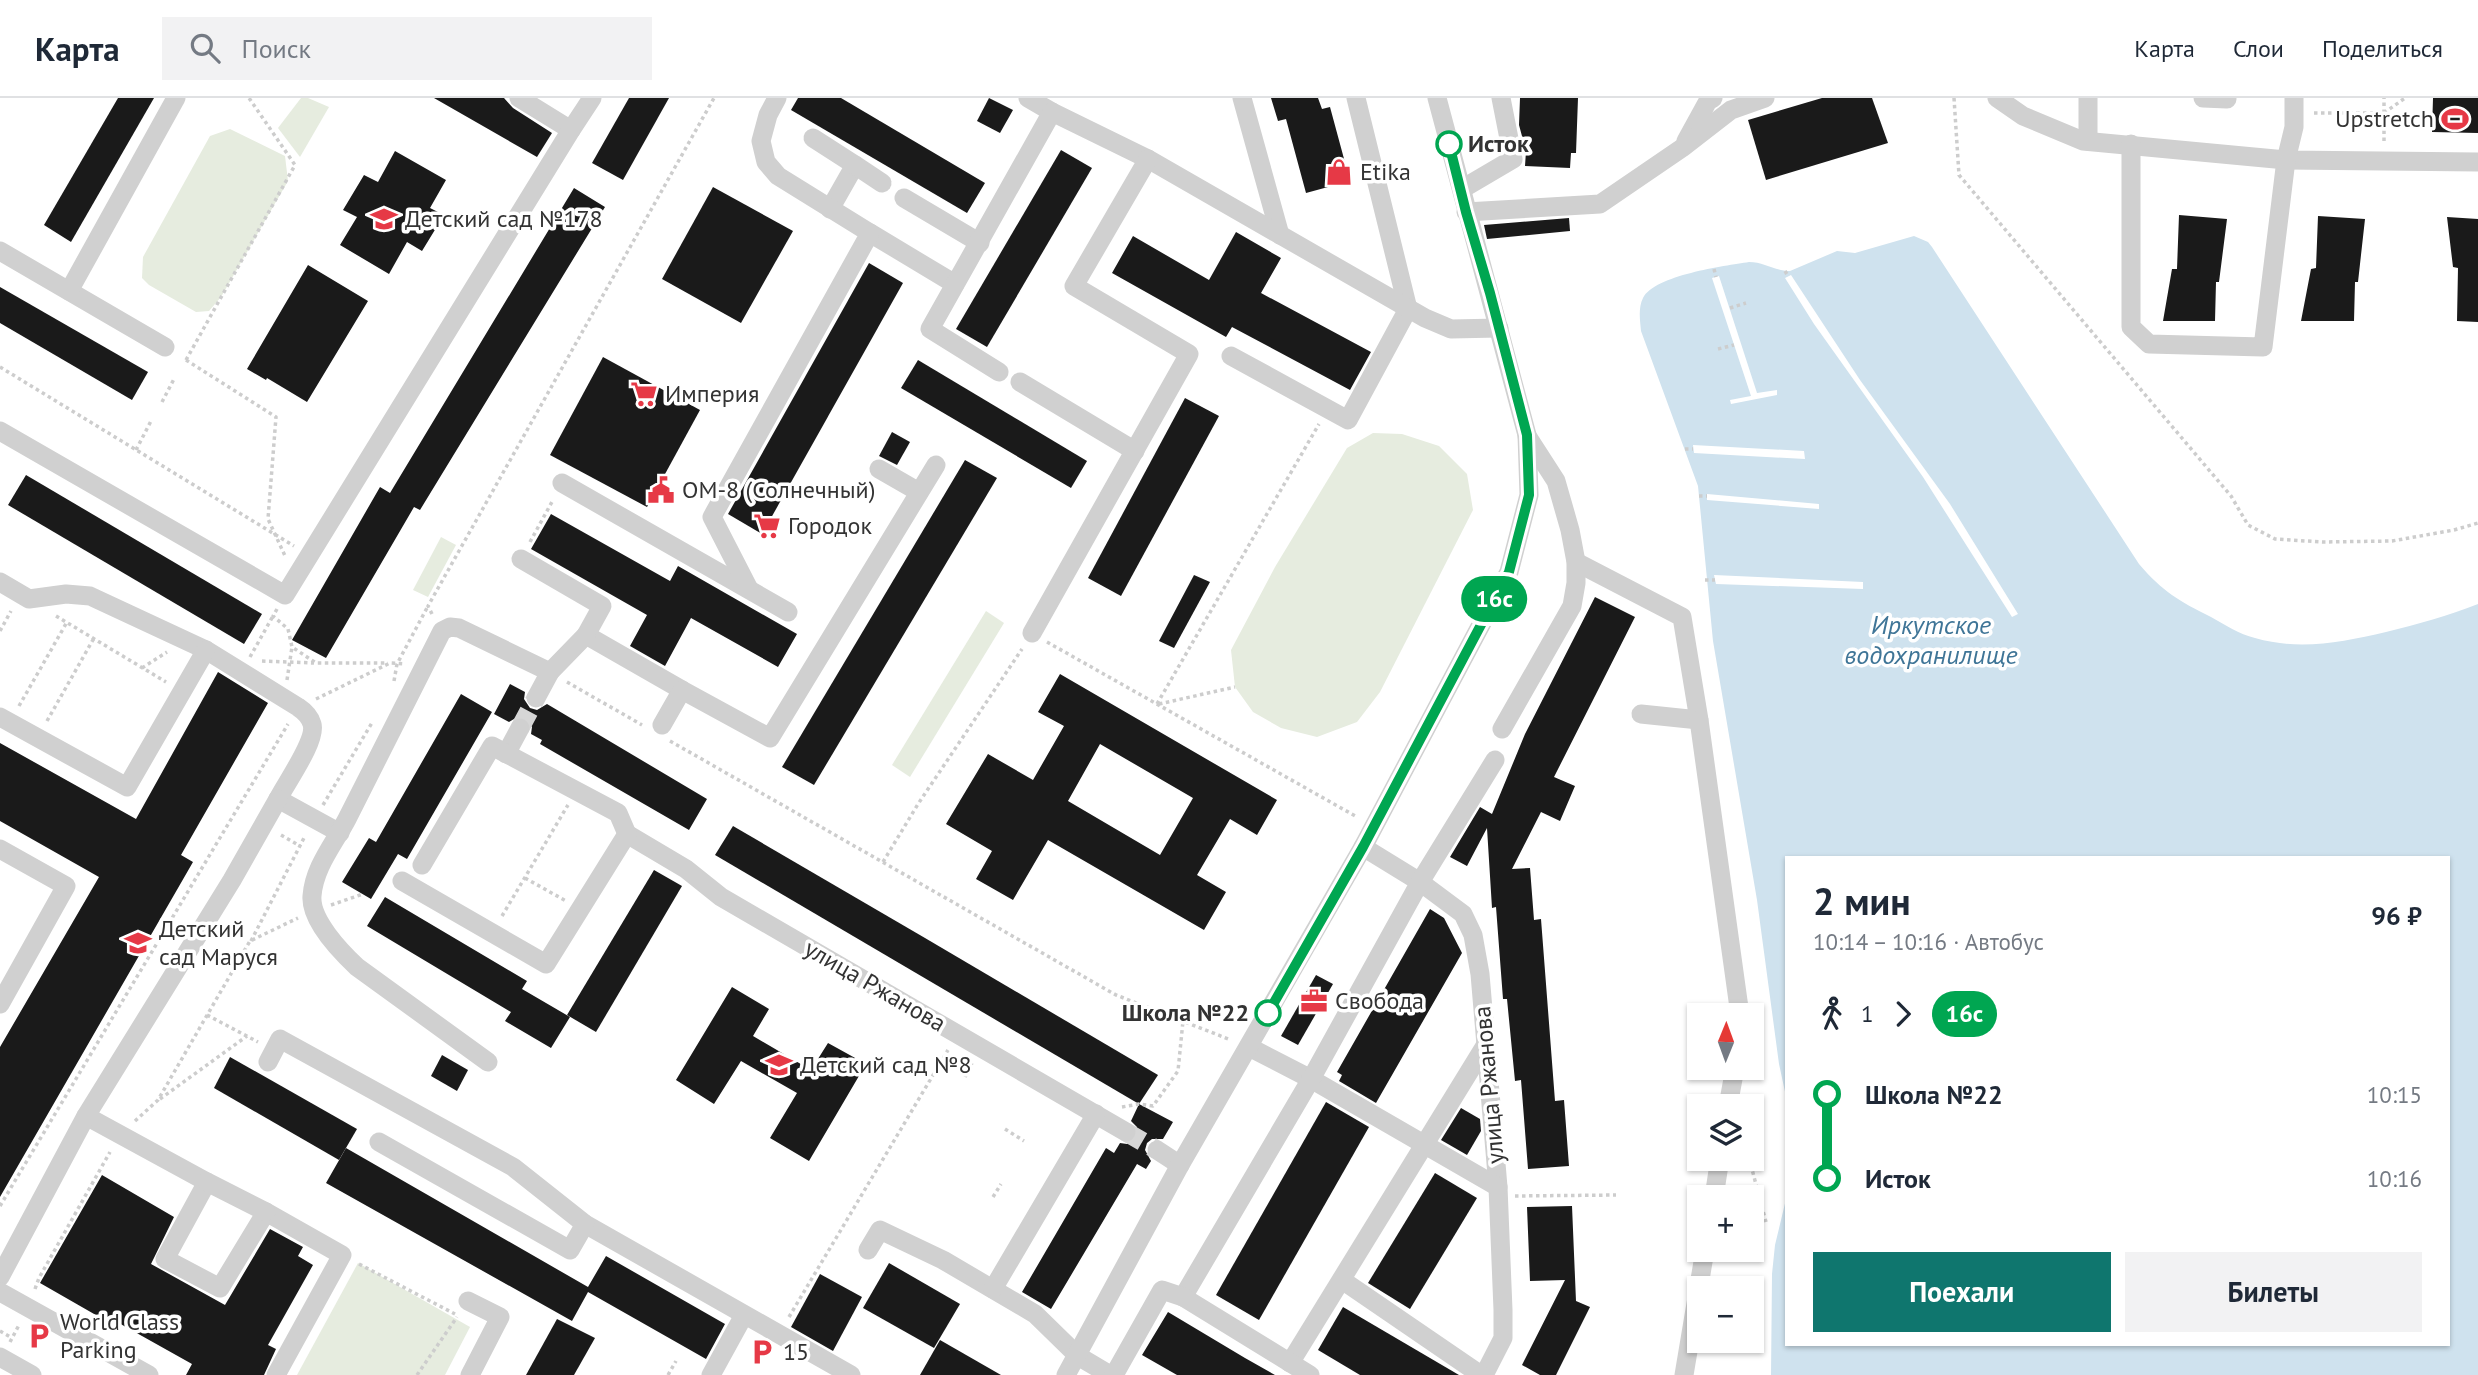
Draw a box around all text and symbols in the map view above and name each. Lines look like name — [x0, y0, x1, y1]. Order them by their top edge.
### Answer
search box — [162, 17, 652, 80]
text: Карта — [35, 27, 120, 70]
icon: search — [186, 29, 224, 67]
text: Поиск — [242, 32, 311, 65]
text: Карта — [2134, 33, 2195, 64]
text: Слои — [2233, 33, 2284, 64]
text: Поделиться — [2322, 33, 2443, 64]
place label: Upstretch — [2335, 103, 2434, 134]
sports icon: Upstretch — [2440, 104, 2470, 134]
place label: Исток — [1468, 128, 1529, 159]
marker: Исток — [1436, 131, 1462, 157]
place label: Etika — [1360, 156, 1411, 187]
shop icon: Etika — [1324, 157, 1354, 187]
place label: Детский сад №178 — [405, 203, 603, 234]
school or university icon: Детский сад №178 — [369, 204, 399, 234]
place label: Империя — [665, 378, 759, 409]
supermarket icon: Империя — [629, 379, 659, 409]
place label: ОМ-8 (Солнечный) — [682, 474, 875, 505]
public building icon: ОМ-8 (Солнечный) — [646, 475, 676, 505]
place label: Городок — [788, 510, 872, 541]
supermarket icon: Городок — [752, 511, 782, 541]
line badge: 16с — [1454, 576, 1534, 622]
text: 16с — [1475, 583, 1513, 614]
water label: Иркутское водохранилище — [1844, 608, 2018, 671]
text: 2 мин — [1813, 876, 1911, 925]
text: 96 ₽ — [2371, 899, 2422, 932]
place label: Детский сад Маруся — [159, 913, 278, 972]
text: 10:14 – 10:16 · Автобус — [1813, 927, 2044, 956]
school or university icon: Детский сад Маруся — [123, 928, 153, 958]
street label: улица Ржанова — [799, 933, 952, 1039]
place label: Свобода — [1335, 985, 1424, 1016]
office icon: Свобода — [1299, 986, 1329, 1016]
icon: walk — [1813, 995, 1851, 1033]
icon: forward — [1884, 995, 1922, 1033]
place label: Школа №22 — [1122, 997, 1249, 1028]
text: 16с — [1946, 998, 1983, 1029]
text: 1 — [1861, 999, 1874, 1028]
marker: Школа №22 — [1255, 1000, 1281, 1026]
north arrow — [1687, 1003, 1764, 1080]
map controls — [1687, 1003, 1764, 1353]
street label: улица Ржанова — [1466, 1005, 1511, 1165]
place label: Детский сад №8 — [800, 1049, 972, 1080]
school or university icon: Детский сад №8 — [764, 1050, 794, 1080]
text: Школа №22 — [1865, 1078, 2003, 1111]
text: 10:15 — [2367, 1080, 2422, 1109]
button: layers — [1687, 1094, 1764, 1171]
text: Исток — [1865, 1162, 1931, 1195]
text: 10:16 — [2367, 1164, 2422, 1193]
button: + — [1687, 1185, 1764, 1262]
button: Поехали — [1813, 1252, 2111, 1332]
button: Билеты — [2125, 1252, 2422, 1332]
button: − — [1687, 1276, 1764, 1353]
place label: World Class Parking — [60, 1306, 179, 1365]
parking icon: World Class Parking — [24, 1321, 54, 1351]
place label: 15 — [783, 1336, 809, 1367]
parking icon: 15 — [747, 1337, 777, 1367]

